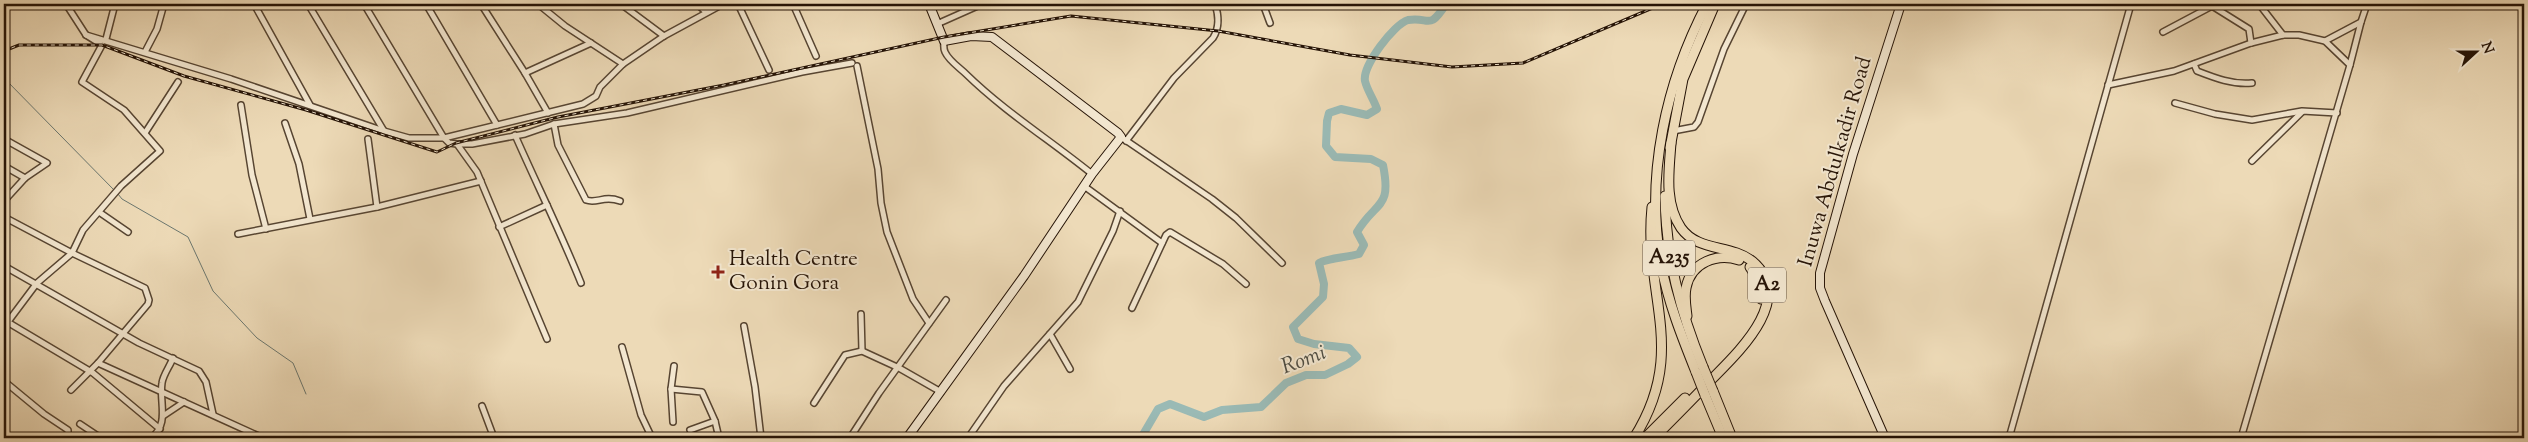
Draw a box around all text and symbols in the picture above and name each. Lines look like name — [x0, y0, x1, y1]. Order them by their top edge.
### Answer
north arrow — [2450, 28, 2500, 78]
text: N — [2475, 39, 2498, 57]
street label: Inuwa Abdulkadir Road — [1792, 53, 1880, 271]
road number: A235 — [1643, 240, 1695, 276]
place label: Health Centre Gonin Gora — [729, 245, 858, 299]
marker: Health Centre Gonin Gora — [711, 265, 725, 279]
road number: A2 — [1748, 268, 1786, 302]
water label: Romi — [1277, 338, 1331, 384]

